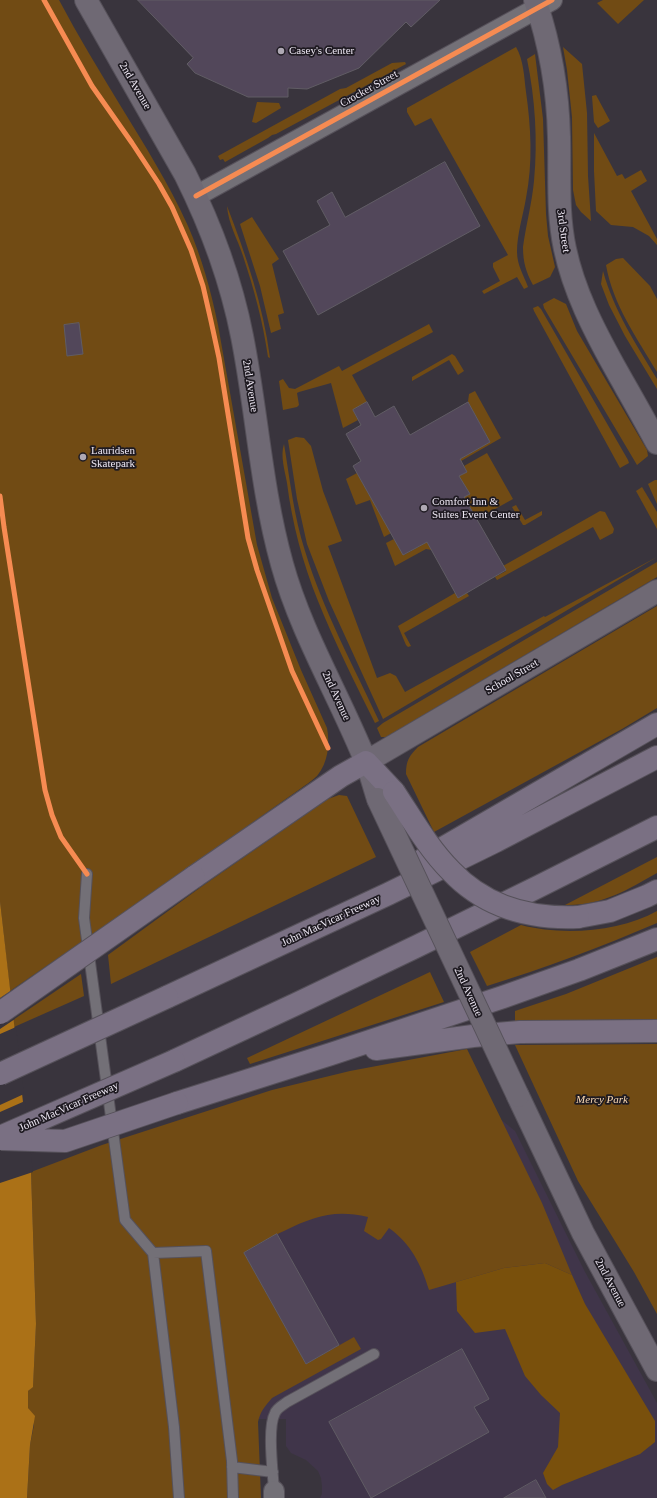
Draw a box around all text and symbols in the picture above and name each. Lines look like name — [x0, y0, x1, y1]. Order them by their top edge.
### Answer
place label: Casey's Center — [289, 44, 354, 58]
marker: Casey's Center — [276, 46, 286, 56]
street label: 2nd Avenue — [116, 60, 154, 112]
street label: Crocker Street — [338, 68, 400, 110]
street label: 3rd Street — [553, 209, 573, 253]
street label: 2nd Avenue — [239, 359, 261, 413]
place label: Lauridsen Skatepark — [91, 444, 135, 470]
marker: Lauridsen Skatepark — [78, 452, 88, 462]
place label: Comfort Inn & Suites Event Center — [432, 495, 519, 521]
marker: Comfort Inn & Suites Event Center — [419, 503, 429, 513]
street label: School Street — [483, 657, 541, 697]
street label: 2nd Avenue — [319, 669, 353, 723]
street label: John MacVicar Freeway — [280, 892, 382, 950]
street label: 2nd Avenue — [451, 965, 485, 1019]
street label: John MacVicar Freeway — [17, 1079, 121, 1135]
park label: Mercy Park — [576, 1093, 628, 1107]
street label: 2nd Avenue — [592, 1257, 628, 1309]

